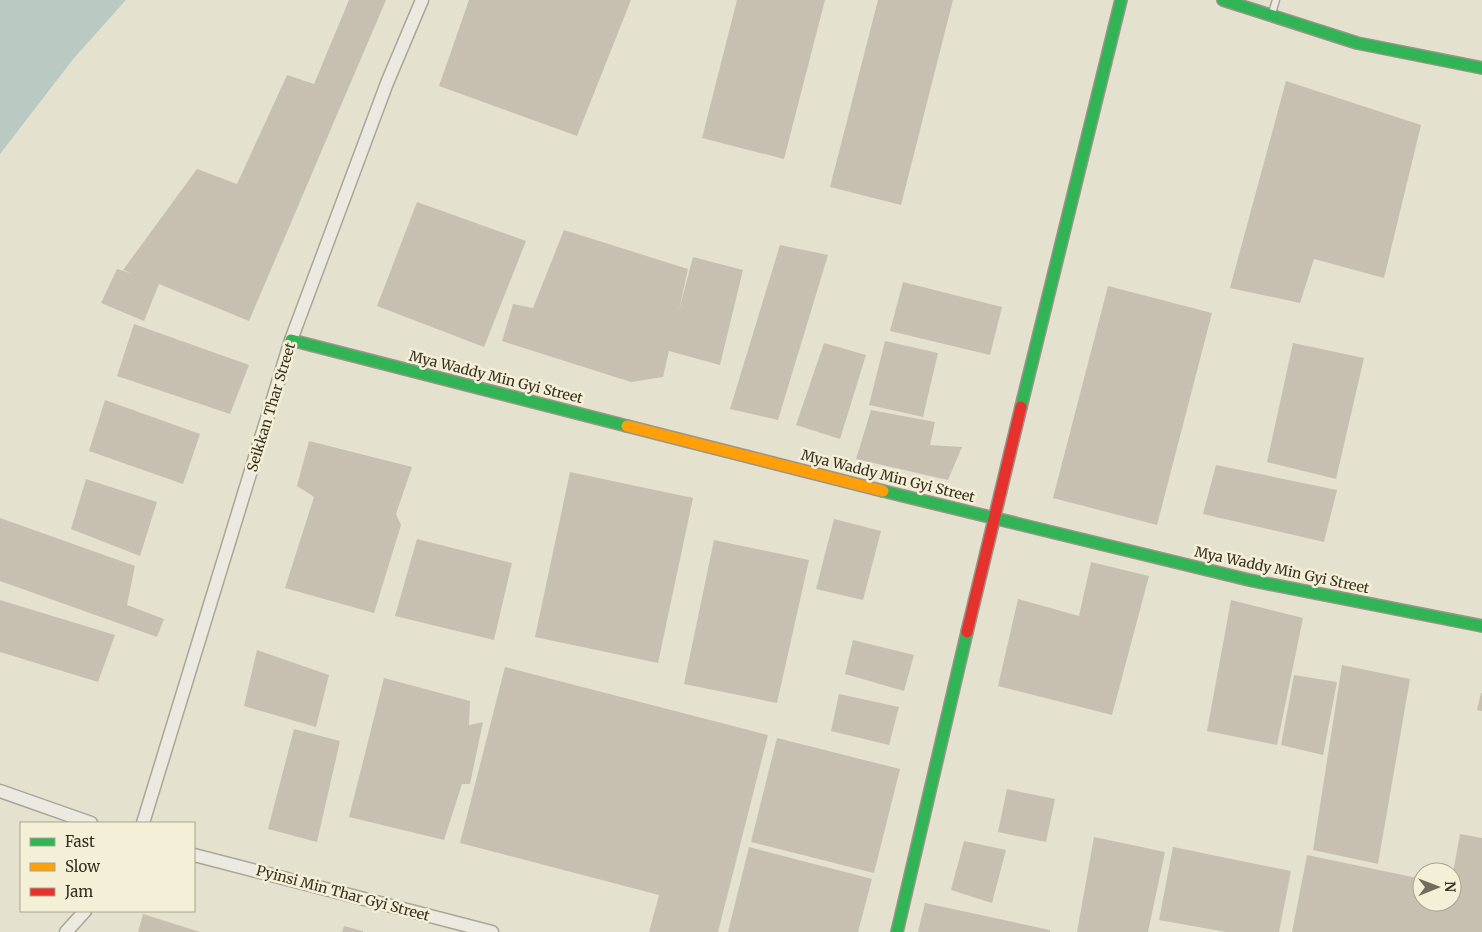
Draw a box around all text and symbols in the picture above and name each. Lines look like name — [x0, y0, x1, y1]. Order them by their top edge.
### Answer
street label: Seikkan Thar Street — [243, 340, 299, 474]
street label: Mya Waddy Min Gyi Street — [407, 347, 585, 407]
street label: Mya Waddy Min Gyi Street — [799, 446, 977, 506]
street label: Mya Waddy Min Gyi Street — [1193, 543, 1372, 597]
legend — [20, 822, 195, 912]
text: Fast — [65, 832, 95, 851]
text: Slow — [65, 857, 100, 876]
street label: Pyinsi Min Thar Gyi Street — [254, 861, 432, 925]
north arrow — [1412, 862, 1462, 912]
text: N — [1441, 881, 1459, 892]
text: Jam — [64, 882, 93, 901]

